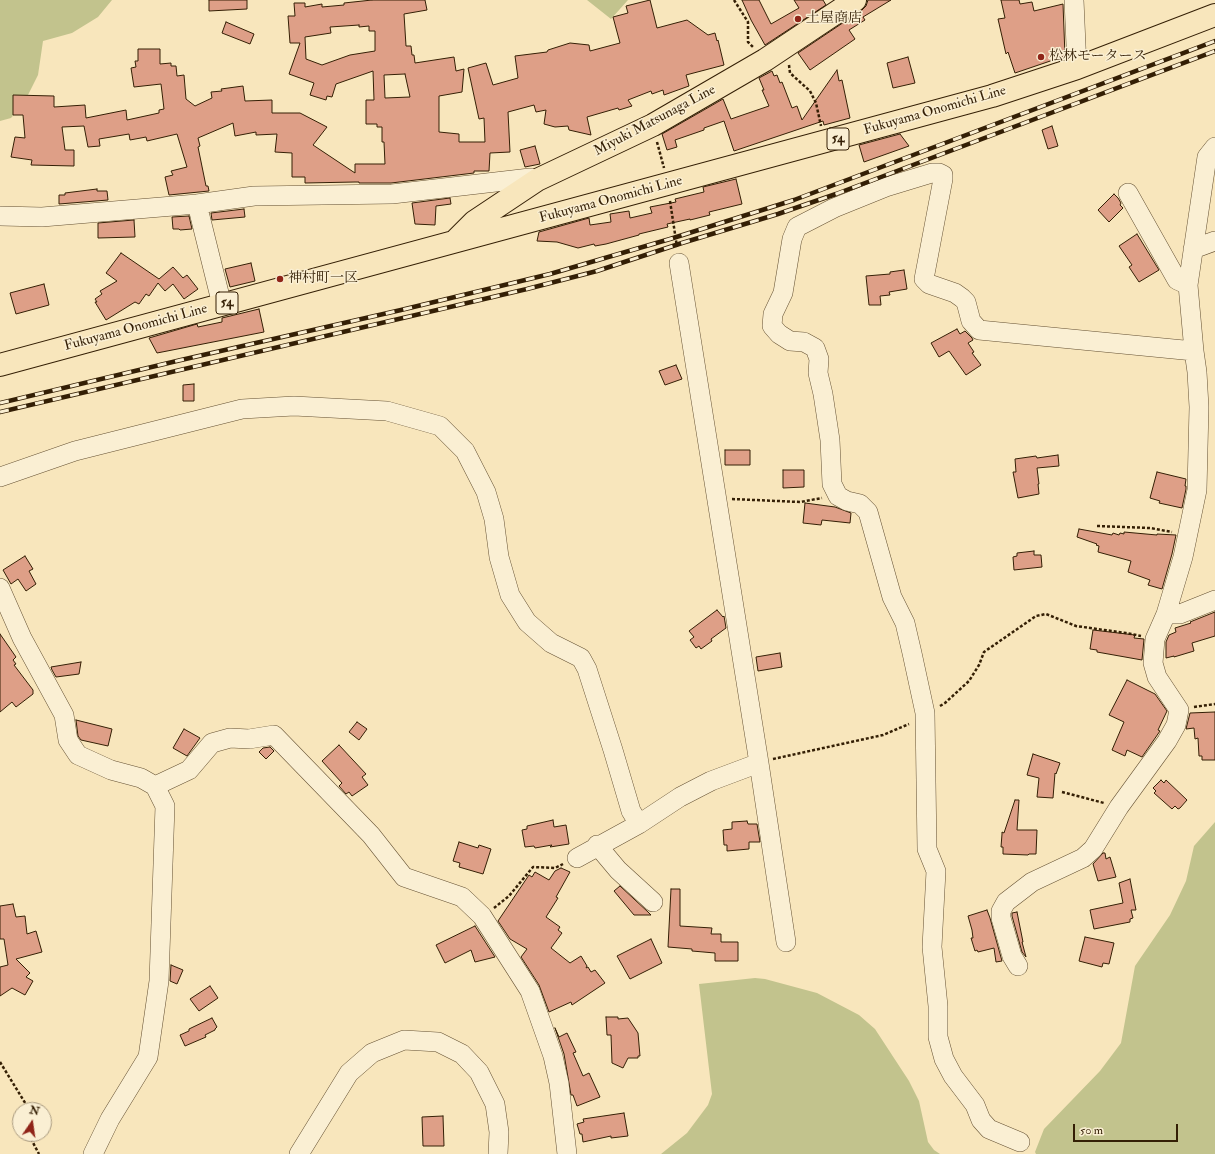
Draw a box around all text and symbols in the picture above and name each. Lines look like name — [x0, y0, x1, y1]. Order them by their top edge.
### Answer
place label: 土屋商店 — [806, 11, 862, 27]
marker: 土屋商店 — [793, 14, 803, 24]
place label: 松林モータース — [1049, 49, 1146, 65]
marker: 松林モータース — [1036, 52, 1046, 62]
street label: Miyuki Matsunaga Line — [591, 82, 719, 160]
street label: Fukuyama Onomichi Line — [862, 83, 1008, 139]
road number: 54 — [827, 128, 849, 150]
street label: Fukuyama Onomichi Line — [538, 173, 684, 227]
place label: 神村町一区 — [288, 271, 358, 287]
marker: 神村町一区 — [275, 274, 285, 284]
road number: 54 — [216, 292, 238, 314]
street label: Fukuyama Onomichi Line — [63, 301, 209, 355]
north arrow — [12, 1102, 52, 1142]
text: N — [28, 1103, 41, 1118]
scale bar — [1075, 1116, 1180, 1142]
text: 50 m — [1080, 1123, 1103, 1138]

